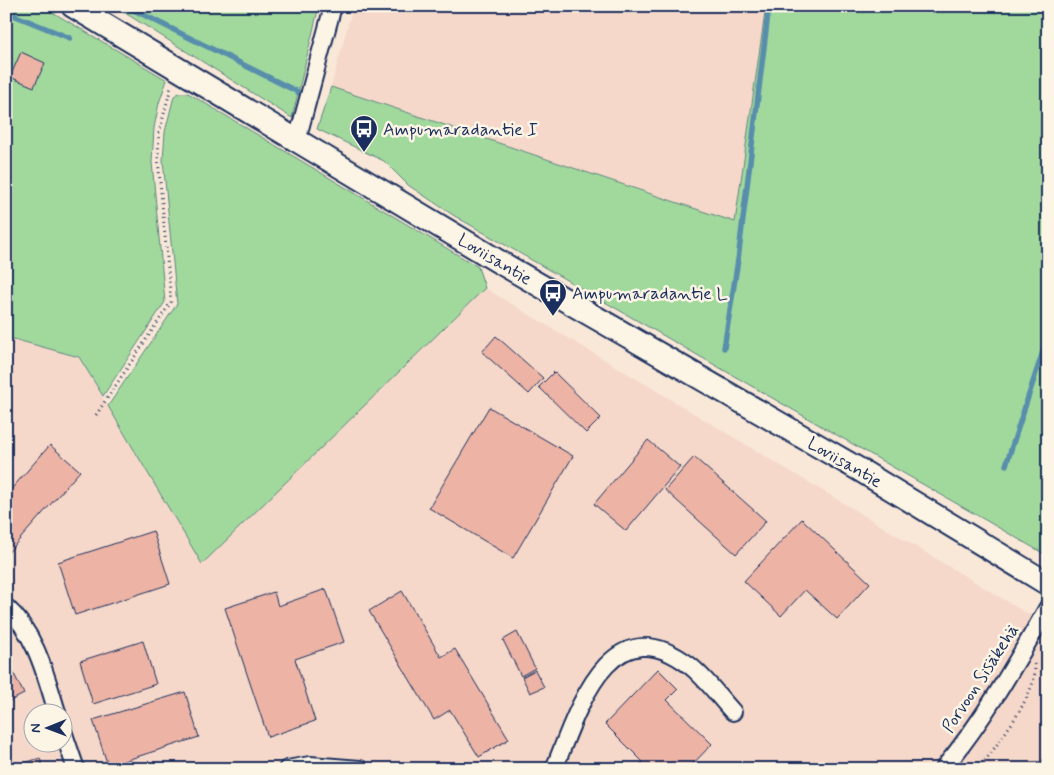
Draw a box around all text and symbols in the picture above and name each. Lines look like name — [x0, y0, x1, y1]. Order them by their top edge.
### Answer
bus stop icon: Ampumaradantie I — [349, 114, 379, 153]
place label: Ampumaradantie I — [383, 118, 538, 142]
street label: Loviisantie — [453, 228, 536, 291]
bus stop icon: Ampumaradantie L — [538, 278, 568, 317]
place label: Ampumaradantie L — [572, 282, 728, 306]
street label: Loviisantie — [803, 432, 886, 494]
street label: Porvoon Sisäkehä — [937, 620, 1025, 737]
north arrow — [22, 702, 72, 752]
text: N — [27, 723, 45, 733]

